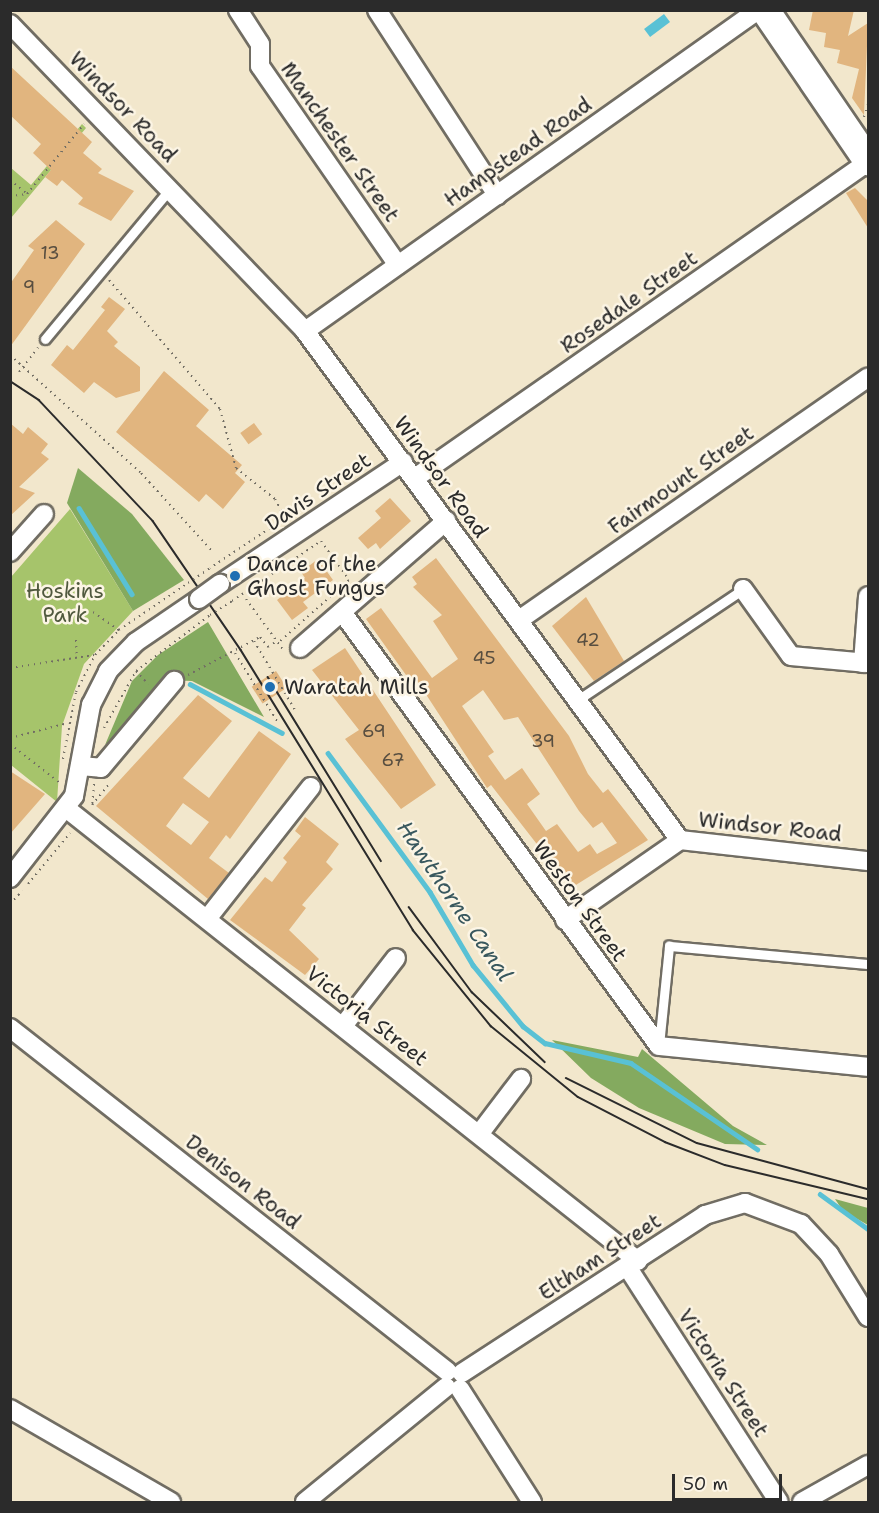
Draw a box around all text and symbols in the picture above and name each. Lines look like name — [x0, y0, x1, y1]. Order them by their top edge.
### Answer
street label: Windsor Road — [64, 46, 182, 168]
street label: Manchester Street — [275, 57, 405, 227]
street label: Hampstead Road — [439, 92, 597, 212]
house number: 13 — [40, 242, 60, 264]
street label: Rosedale Street — [556, 245, 702, 359]
house number: 9 — [23, 276, 35, 298]
street label: Windsor Road — [388, 411, 494, 543]
street label: Fairmount Street — [603, 420, 759, 540]
street label: Davis Street — [261, 448, 375, 536]
place label: Dance of the Ghost Fungus — [247, 551, 385, 601]
marker: Dance of the Ghost Fungus — [228, 569, 242, 583]
park label: Hoskins Park — [26, 578, 104, 628]
house number: 42 — [576, 629, 600, 651]
house number: 45 — [472, 647, 496, 669]
place label: Waratah Mills — [284, 674, 428, 700]
marker: Waratah Mills — [261, 678, 279, 696]
house number: 69 — [362, 720, 386, 742]
house number: 39 — [531, 730, 555, 752]
house number: 67 — [381, 749, 405, 771]
street label: Windsor Road — [697, 807, 843, 847]
water label: Hawthorne Canal — [391, 816, 519, 986]
street label: Weston Street — [528, 835, 632, 967]
street label: Victoria Street — [301, 961, 433, 1071]
street label: Denison Road — [181, 1129, 305, 1235]
street label: Eltham Street — [534, 1208, 666, 1306]
street label: Victoria Street — [672, 1304, 774, 1442]
scale bar — [675, 1462, 784, 1500]
text: 50 m — [683, 1472, 728, 1496]

